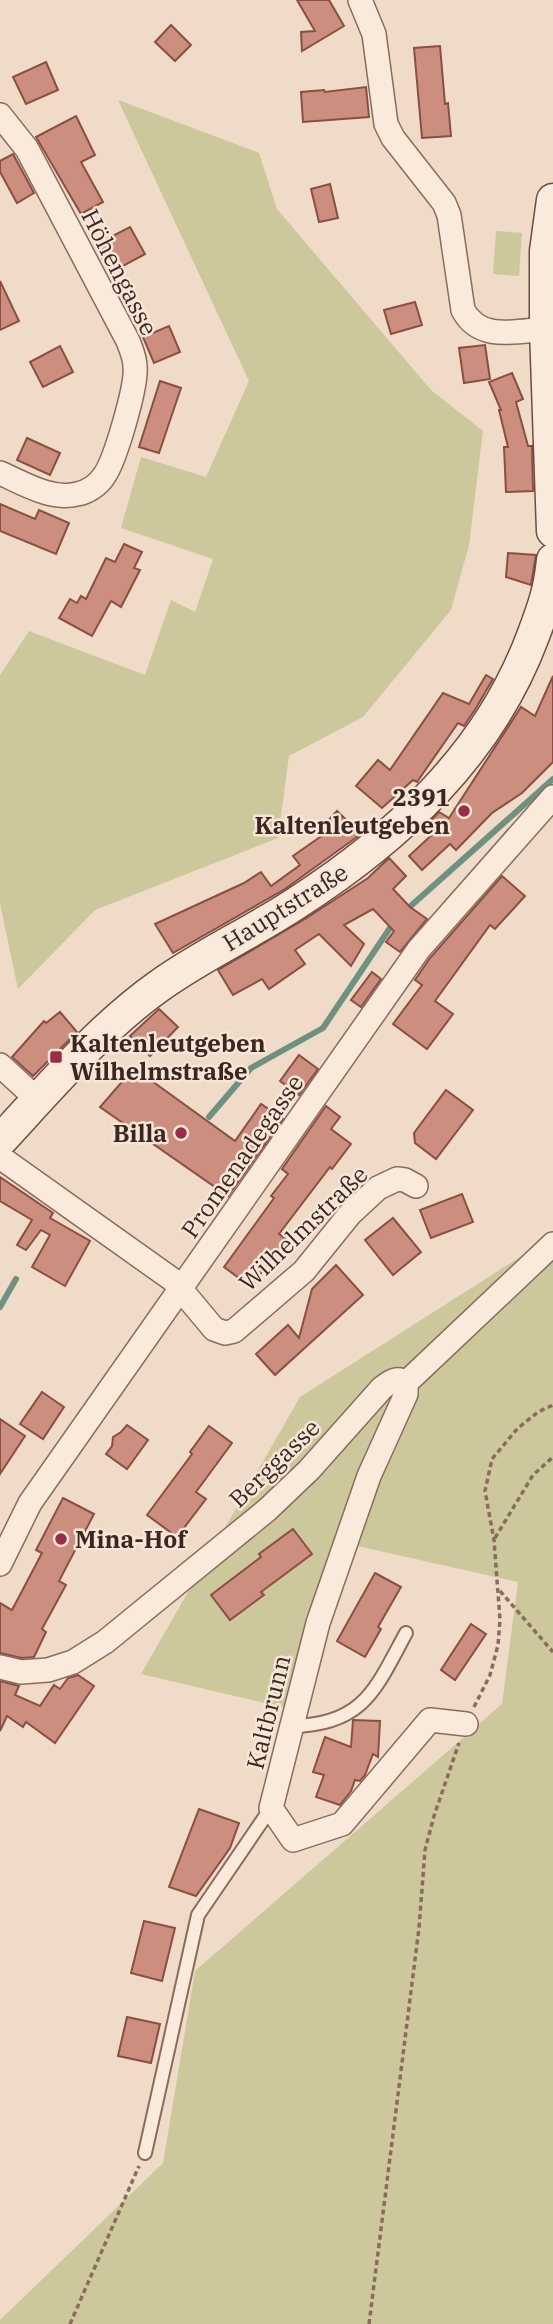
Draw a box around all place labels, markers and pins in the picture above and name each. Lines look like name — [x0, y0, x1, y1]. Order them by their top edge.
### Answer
place label: 2391 Kaltenleutgeben — [254, 781, 450, 841]
marker: 2391 Kaltenleutgeben — [456, 803, 472, 819]
place label: Kaltenleutgeben Wilhelmstraße — [70, 1027, 266, 1087]
marker: Kaltenleutgeben Wilhelmstraße — [48, 1049, 64, 1065]
place label: Billa — [113, 1117, 167, 1149]
marker: Billa — [173, 1125, 189, 1141]
place label: Mina-Hof — [75, 1523, 188, 1555]
marker: Mina-Hof — [53, 1531, 69, 1547]

